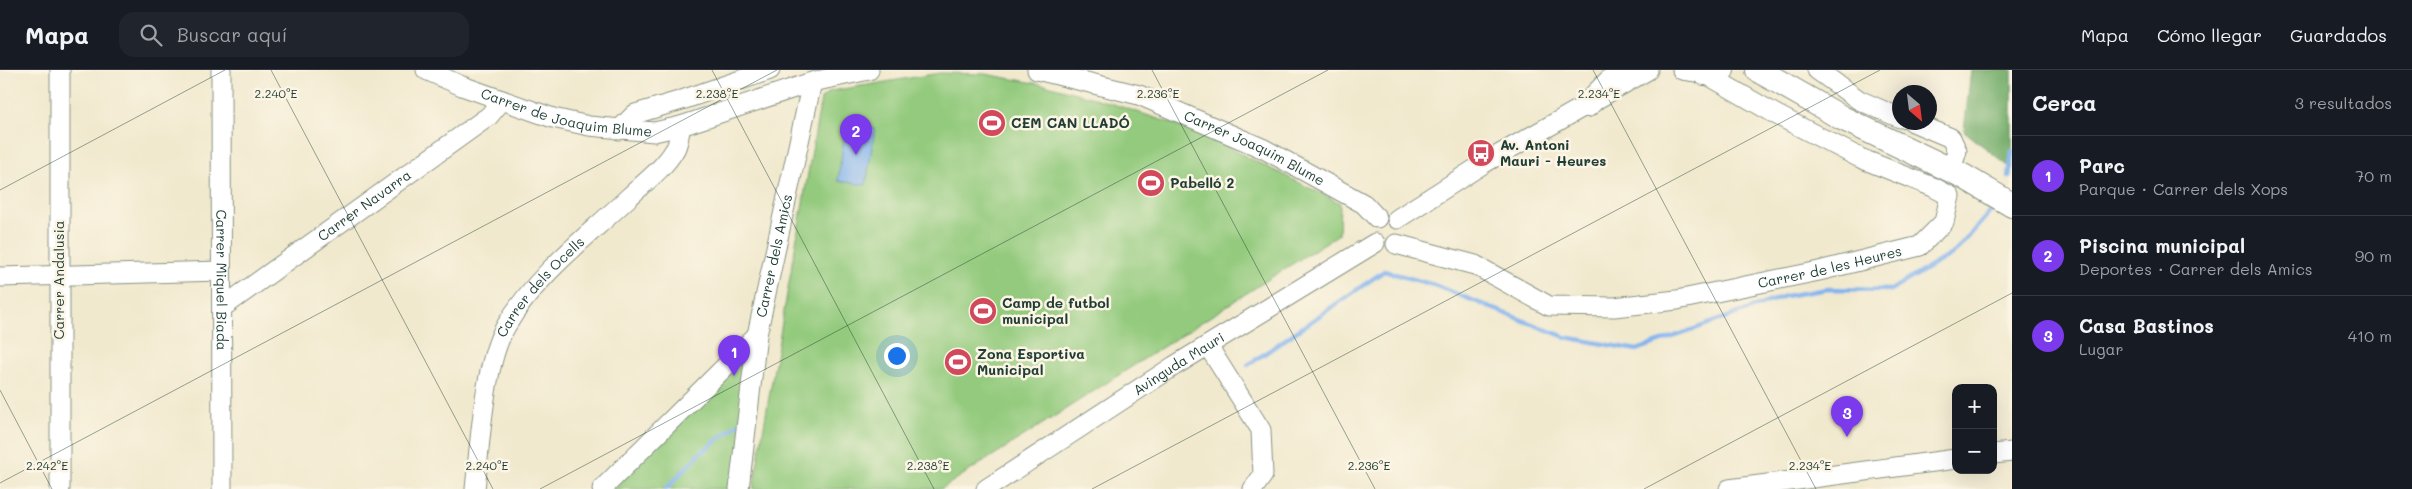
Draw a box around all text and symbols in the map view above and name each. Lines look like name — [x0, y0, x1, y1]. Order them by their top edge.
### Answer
search box — [119, 12, 469, 57]
text: Mapa — [25, 19, 89, 50]
icon: search — [137, 21, 165, 49]
text: Buscar aquí — [177, 22, 287, 47]
text: Mapa — [2081, 23, 2129, 47]
text: Cómo llegar — [2157, 23, 2262, 47]
text: Guardados — [2290, 23, 2387, 47]
street label: Carrer de Joaquim Blume — [478, 83, 653, 141]
text: 2.240°E — [255, 85, 298, 101]
text: 2.238°E — [696, 85, 738, 101]
text: 2.236°E — [1137, 85, 1179, 101]
text: 2.234°E — [1578, 85, 1620, 101]
north arrow — [1892, 85, 1937, 130]
text: Cerca — [2032, 89, 2097, 116]
text: 3 resultados — [2295, 92, 2392, 113]
street label: Carrer Joaquim Blume — [1181, 106, 1328, 190]
sports icon: CEM CAN LLADÓ — [977, 108, 1007, 138]
place label: CEM CAN LLADÓ — [1011, 113, 1130, 132]
pin: 2 — [840, 114, 872, 155]
place label: Av. Antoni Mauri - Heures — [1500, 135, 1606, 170]
bus stop icon: Av. Antoni Mauri - Heures — [1466, 138, 1496, 168]
text: Parc — [2079, 153, 2125, 178]
street label: Carrer Navarra — [313, 165, 415, 245]
text: 1 — [2044, 165, 2052, 186]
text: 70 m — [2355, 165, 2392, 186]
sports icon: Pabelló 2 — [1136, 168, 1166, 198]
place label: Pabelló 2 — [1170, 173, 1235, 192]
text: Parque · Carrer dels Xops — [2079, 178, 2288, 199]
street label: Carrer dels Amics — [751, 192, 796, 319]
street label: Carrer Miquel Biada — [212, 209, 232, 351]
street label: Carrer Andalusia — [49, 221, 68, 339]
street label: Carrer dels Ocells — [492, 232, 588, 340]
text: Piscina municipal — [2079, 233, 2245, 258]
street label: Carrer de les Heures — [1756, 241, 1904, 292]
text: 2 — [2044, 245, 2052, 266]
text: 90 m — [2355, 245, 2392, 266]
text: Deportes · Carrer dels Amics — [2079, 258, 2313, 279]
place label: Camp de futbol municipal — [1002, 293, 1110, 328]
sports icon: Camp de futbol municipal — [968, 296, 998, 326]
text: Casa Bastinos — [2079, 313, 2214, 338]
text: 3 — [2043, 325, 2053, 346]
text: 410 m — [2348, 325, 2392, 346]
street label: Avinguda Mauri — [1129, 327, 1228, 399]
pin: 1 — [718, 335, 750, 376]
text: Lugar — [2079, 338, 2123, 359]
your location — [884, 343, 910, 369]
place label: Zona Esportiva Municipal — [977, 344, 1085, 379]
sports icon: Zona Esportiva Municipal — [943, 347, 973, 377]
map controls — [1952, 384, 1997, 474]
button: + — [1952, 384, 1997, 429]
pin: 3 — [1831, 396, 1863, 437]
button: − — [1952, 429, 1997, 474]
text: 2.242°E — [26, 457, 68, 473]
text: 2.240°E — [466, 457, 509, 473]
text: 2.238°E — [907, 457, 949, 473]
text: 2.236°E — [1348, 457, 1390, 473]
text: 2.234°E — [1789, 457, 1831, 473]

